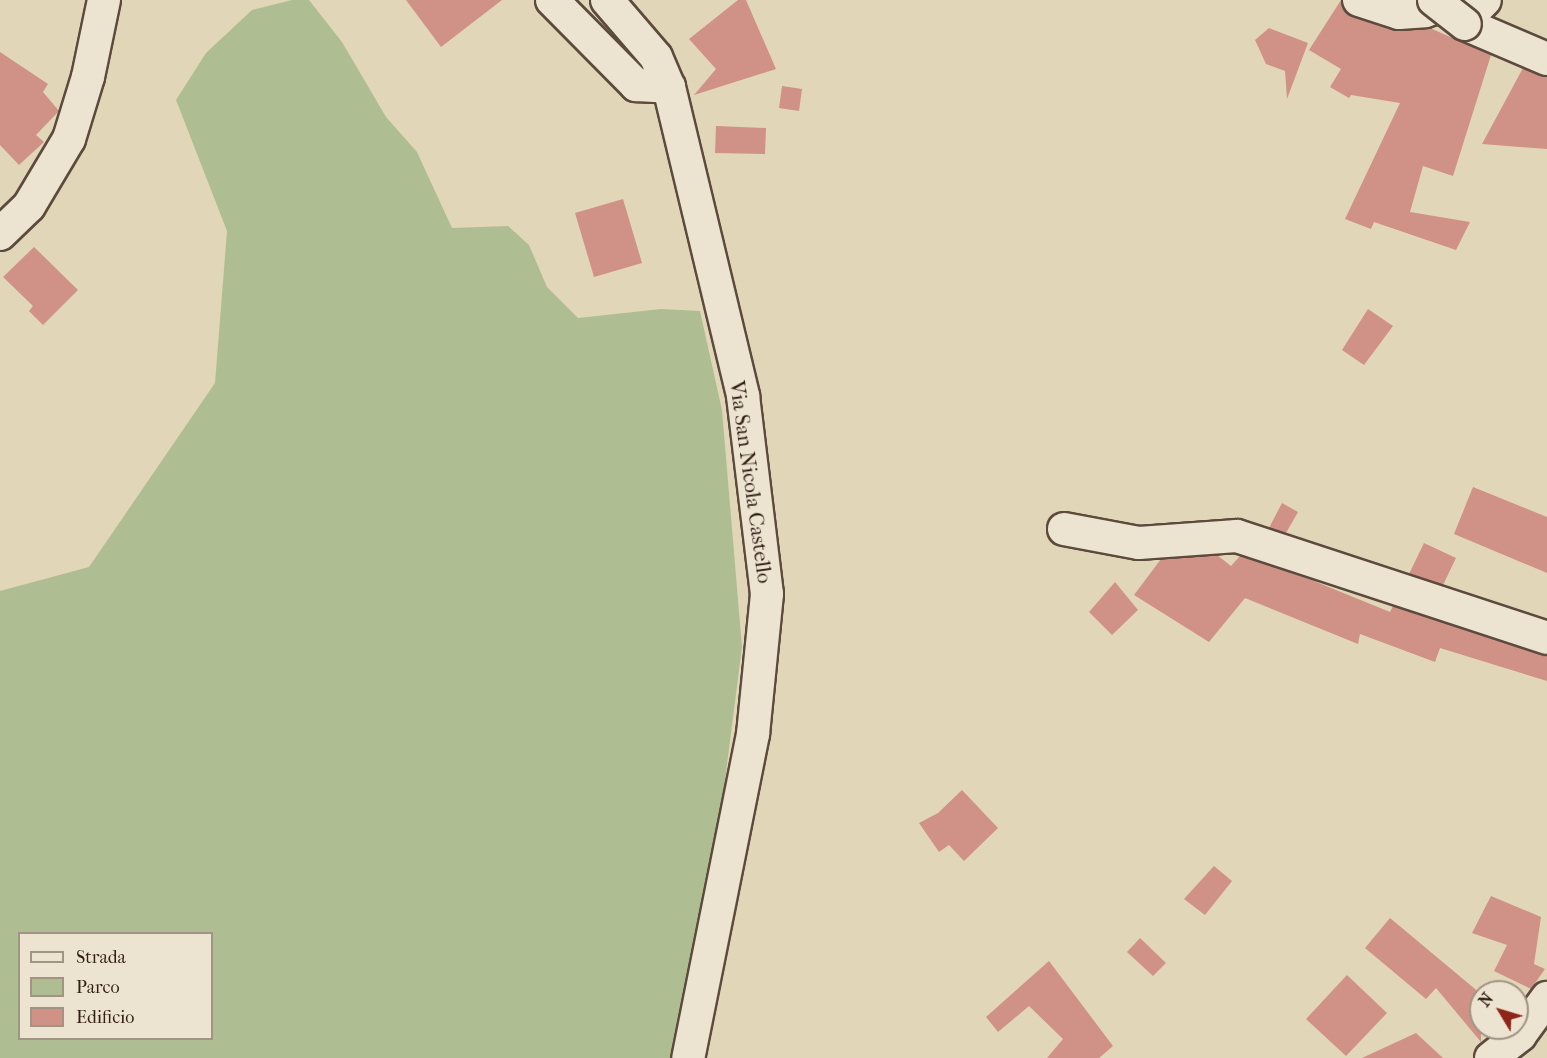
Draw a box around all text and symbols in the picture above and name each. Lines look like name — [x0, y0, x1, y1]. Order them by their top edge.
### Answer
street label: Via San Nicola Castello — [724, 379, 778, 585]
legend — [18, 932, 213, 1040]
text: Strada — [76, 947, 126, 968]
text: Parco — [76, 977, 120, 998]
north arrow — [1469, 980, 1529, 1040]
text: N — [1475, 989, 1497, 1010]
text: Edificio — [76, 1007, 134, 1028]

